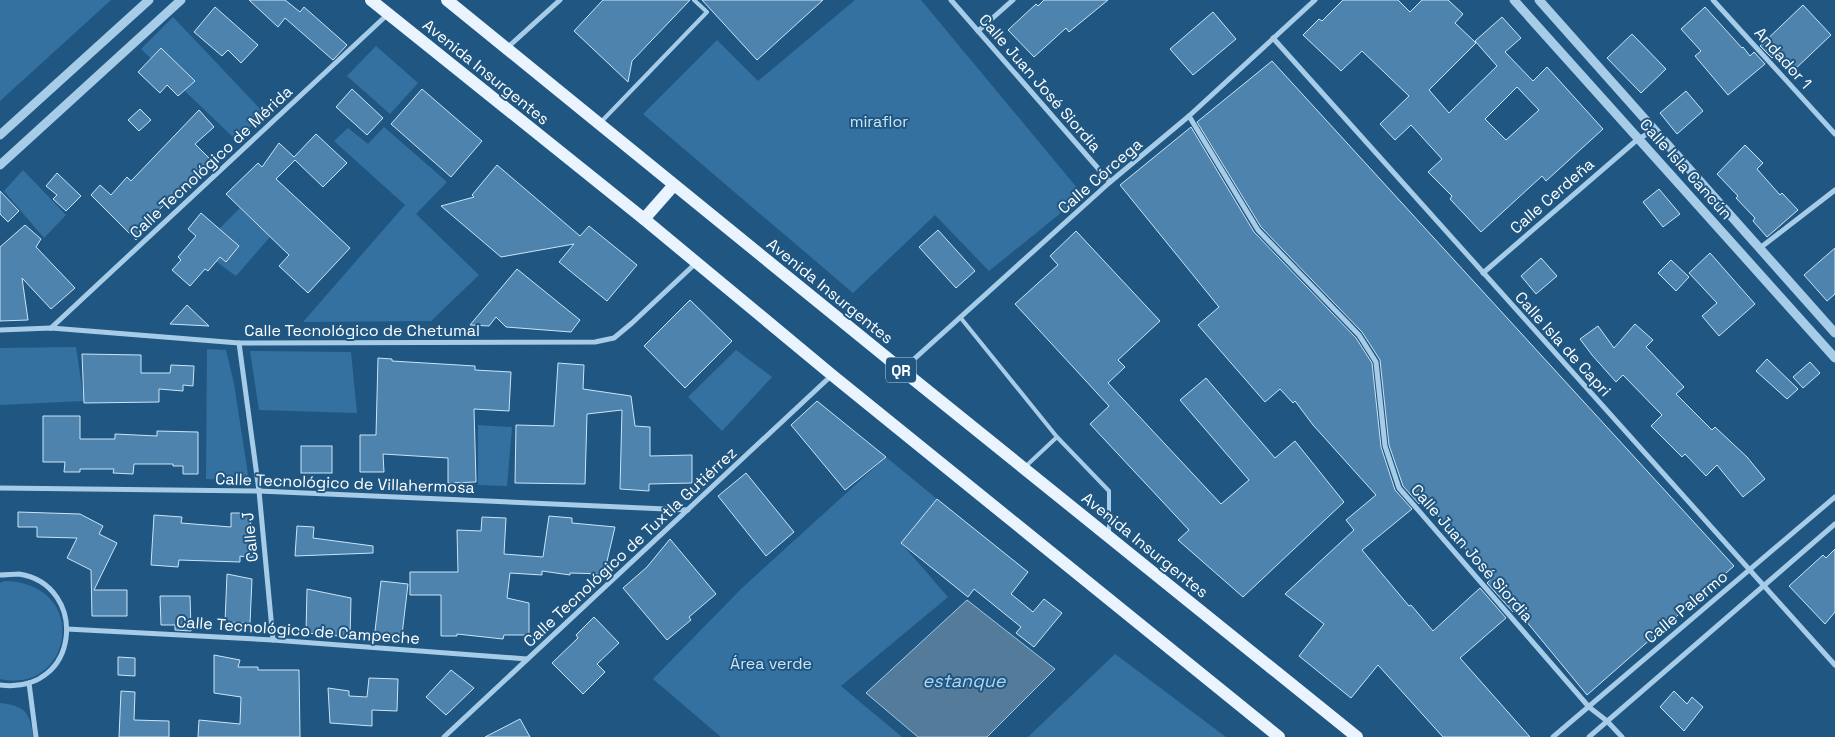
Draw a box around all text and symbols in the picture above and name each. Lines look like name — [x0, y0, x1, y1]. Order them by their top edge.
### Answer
street label: Calle Juan José Siordia — [974, 9, 1106, 157]
street label: Avenida Insurgentes — [418, 14, 554, 130]
street label: Andador 1 — [1750, 23, 1816, 93]
street label: Calle Tecnológico de Mérida — [125, 81, 297, 243]
park label: miraflor — [850, 111, 908, 132]
street label: Calle Isla Cancún — [1635, 114, 1737, 224]
street label: Calle Córcega — [1053, 134, 1147, 218]
street label: Calle Cerdeña — [1505, 154, 1599, 238]
street label: Avenida Insurgentes — [762, 233, 898, 349]
street label: Calle Isla de Capri — [1510, 287, 1616, 401]
street label: Calle Tecnológico de Chetumal — [244, 320, 480, 341]
road number: QR — [886, 358, 916, 382]
street label: Calle Tecnológico de Tuxtla Gutiérrez — [519, 442, 741, 652]
street label: Calle Tecnológico de Villahermosa — [215, 468, 475, 498]
street label: Calle Juan José Siordia — [1406, 479, 1538, 627]
street label: Avenida Insurgentes — [1077, 487, 1213, 603]
street label: Calle J — [237, 511, 263, 563]
street label: Calle Palermo — [1640, 566, 1732, 648]
street label: Calle Tecnológico de Campeche — [175, 611, 421, 649]
park label: Área verde — [730, 653, 812, 674]
water label: estanque — [923, 669, 1007, 692]

